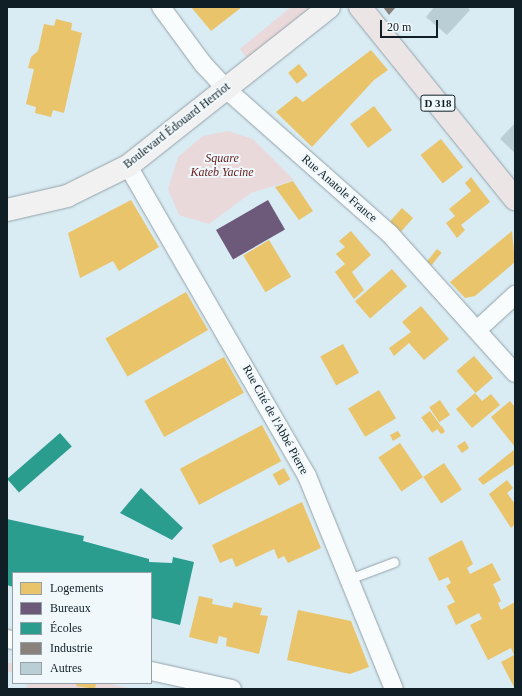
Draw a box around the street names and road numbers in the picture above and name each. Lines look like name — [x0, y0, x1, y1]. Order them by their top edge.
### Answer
street label: Boulevard Édouard Herriot — [121, 80, 233, 172]
road number: D 318 — [420, 94, 456, 112]
street label: Rue Anatole France — [298, 152, 380, 226]
street label: Rue Cité de l'Abbé Pierre — [239, 363, 311, 477]

